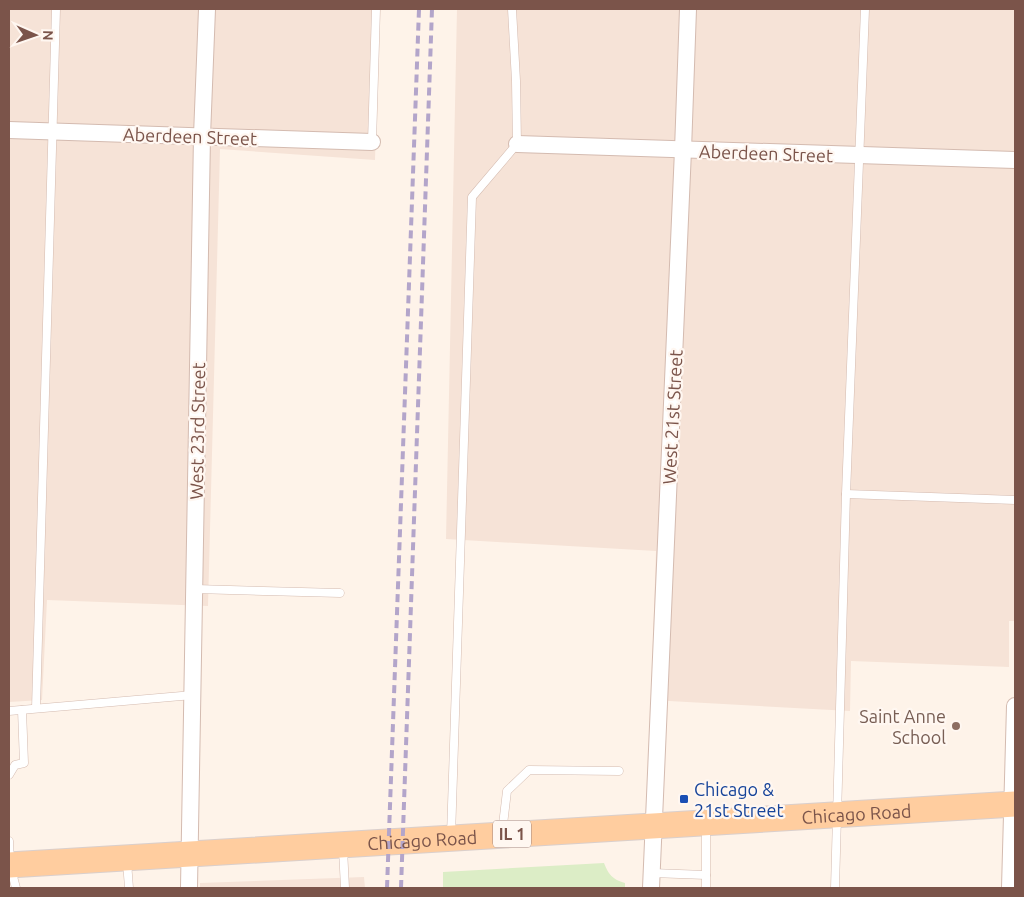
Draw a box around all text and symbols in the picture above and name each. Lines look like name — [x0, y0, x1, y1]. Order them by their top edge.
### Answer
north arrow — [10, 10, 60, 60]
text: N — [40, 30, 56, 41]
street label: Aberdeen Street — [123, 124, 257, 148]
street label: Aberdeen Street — [699, 141, 833, 165]
street label: West 21st Street — [658, 349, 686, 485]
street label: West 23rd Street — [186, 362, 208, 500]
place label: Saint Anne School — [859, 706, 946, 747]
marker: Saint Anne School — [950, 720, 962, 732]
place label: Chicago & 21st Street — [694, 779, 784, 820]
marker: Chicago & 21st Street — [678, 793, 690, 805]
street label: Chicago Road — [801, 800, 912, 827]
road number: IL 1 — [493, 821, 531, 848]
street label: Chicago Road — [367, 827, 478, 853]

